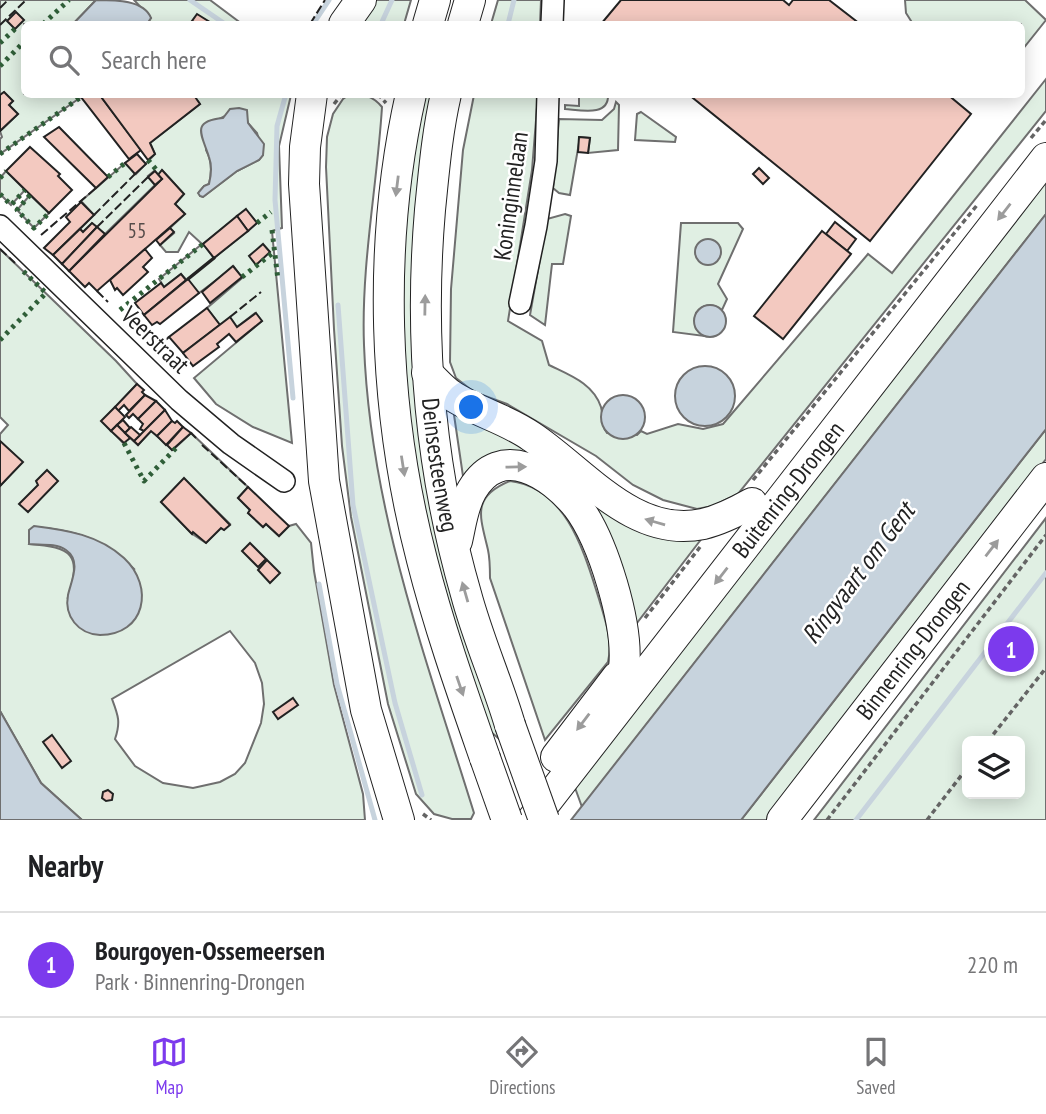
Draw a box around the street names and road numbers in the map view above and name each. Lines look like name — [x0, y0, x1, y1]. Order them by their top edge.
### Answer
street label: Koninginnelaan — [486, 130, 535, 262]
street label: Veerstraat — [114, 299, 196, 380]
street label: Deinsesteenweg — [415, 397, 466, 535]
street label: Buitenring-Drongen — [725, 415, 851, 564]
street label: Binnenring-Drongen — [849, 573, 977, 726]

